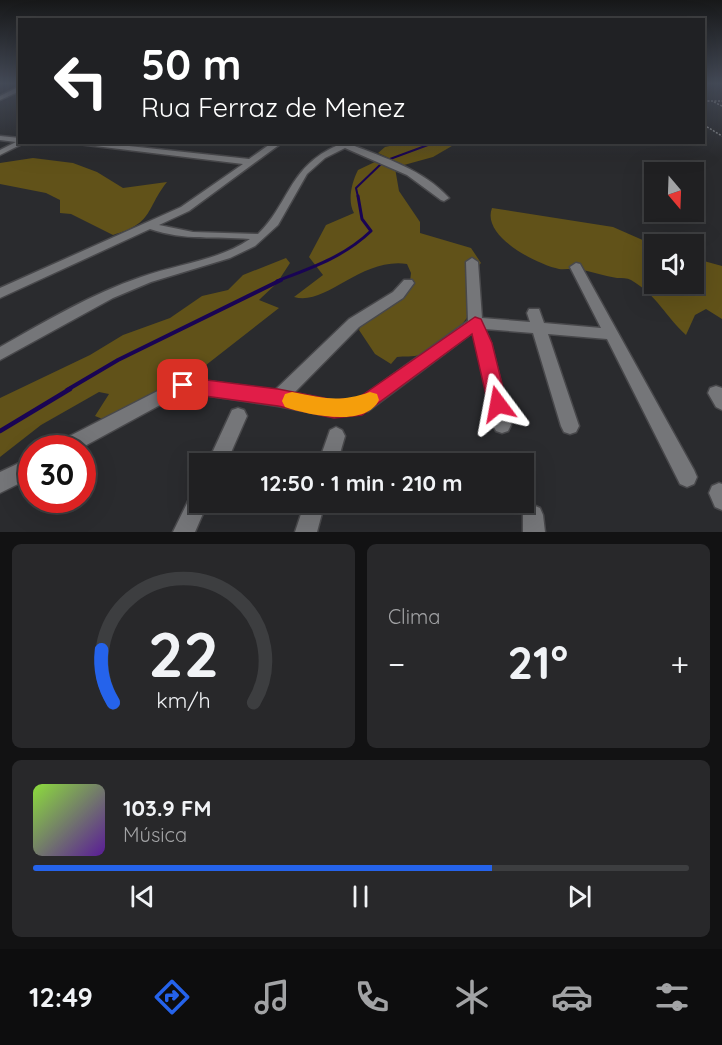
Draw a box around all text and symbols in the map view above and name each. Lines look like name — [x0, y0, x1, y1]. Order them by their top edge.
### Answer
text: 50 m — [141, 38, 241, 91]
icon: left — [42, 42, 120, 120]
text: Rua Ferraz de Menez — [141, 90, 406, 124]
north arrow — [644, 162, 704, 222]
map controls — [644, 162, 704, 294]
button: sound — [644, 234, 704, 294]
pin — [157, 359, 208, 410]
icon: arrive — [166, 368, 199, 401]
position arrow — [466, 372, 530, 436]
speed limit sign: 30 — [18, 435, 96, 513]
text: 12:50 · 1 min · 210 m — [260, 469, 463, 497]
text: Clima — [388, 604, 440, 629]
text: 22 — [148, 615, 219, 693]
text: 21° — [507, 634, 568, 690]
text: − — [388, 643, 405, 684]
text: + — [670, 643, 689, 684]
text: km/h — [156, 687, 211, 713]
text: 103.9 FM — [123, 794, 211, 822]
text: Música — [123, 822, 187, 847]
icon: previous — [126, 880, 159, 913]
icon: pause — [344, 880, 377, 913]
icon: next — [563, 880, 596, 913]
icon: directions — [151, 976, 193, 1018]
icon: music — [251, 976, 293, 1018]
icon: phone — [351, 976, 393, 1018]
icon: climate — [451, 976, 493, 1018]
icon: car — [551, 976, 593, 1018]
icon: filters — [651, 976, 693, 1018]
text: 12:49 — [29, 980, 93, 1014]

